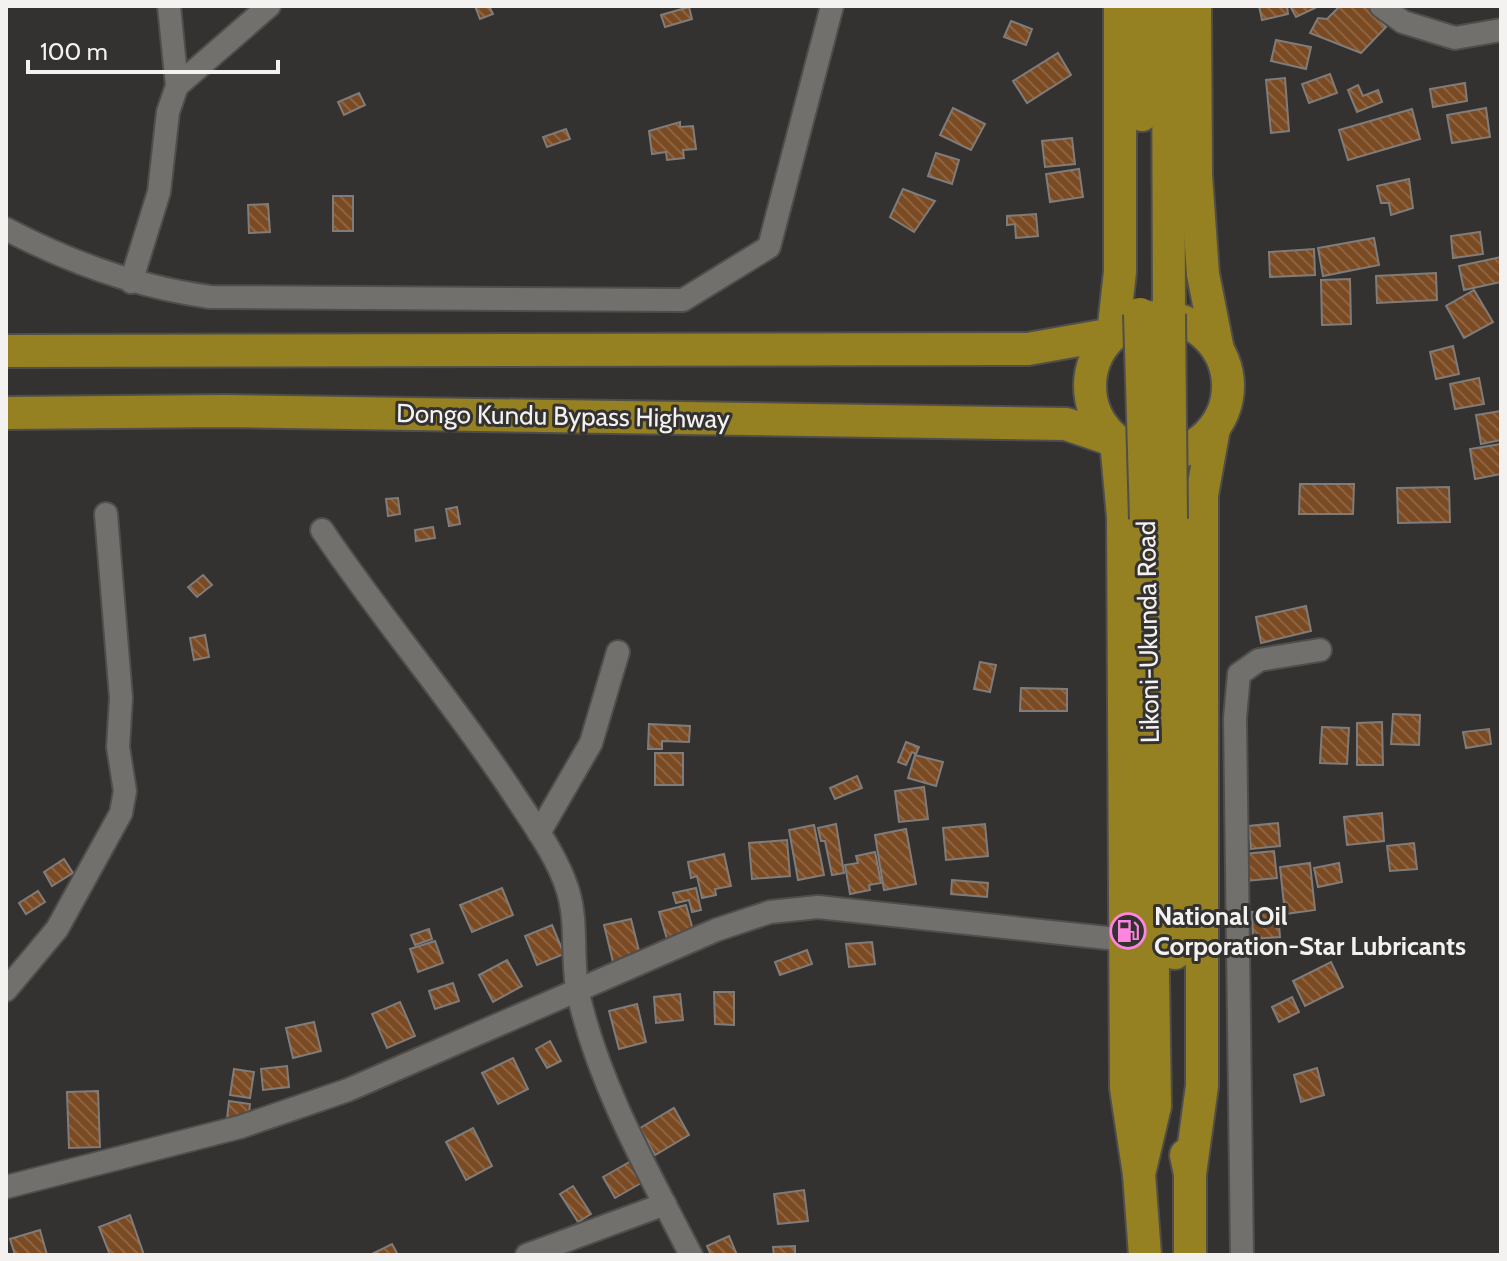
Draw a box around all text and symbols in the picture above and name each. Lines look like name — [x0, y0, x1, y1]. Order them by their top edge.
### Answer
scale bar — [28, 24, 278, 74]
text: 100 m — [40, 37, 108, 66]
street label: Dongo Kundu Bypass Highway — [396, 397, 730, 435]
street label: Likoni-Ukunda Road — [1130, 520, 1166, 744]
place label: National Oil Corporation-Star Lubricants — [1154, 900, 1466, 962]
fuel station icon: National Oil Corporation-Star Lubricants — [1109, 912, 1147, 950]

